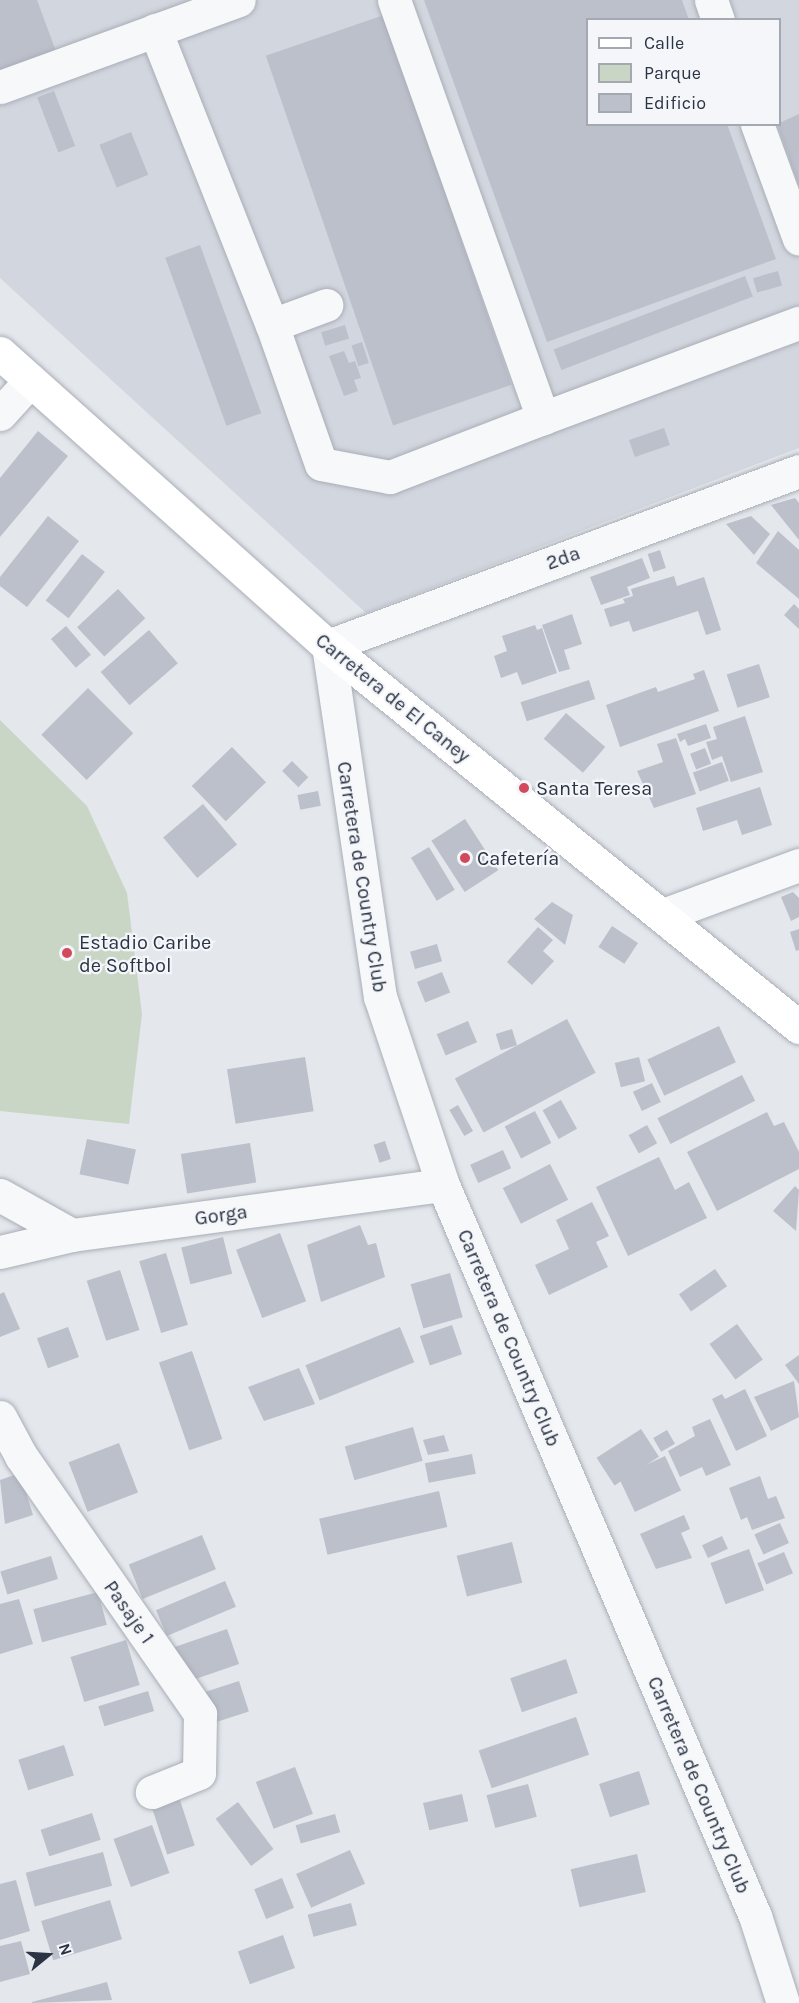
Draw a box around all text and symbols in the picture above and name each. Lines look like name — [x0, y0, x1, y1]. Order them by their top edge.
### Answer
legend — [586, 18, 781, 126]
text: Calle — [644, 32, 684, 54]
text: Parque — [644, 62, 701, 84]
text: Edificio — [644, 92, 706, 114]
street label: 2da — [543, 541, 583, 575]
street label: Carretera de El Caney — [311, 628, 475, 768]
street label: Carretera de Country Club — [332, 760, 392, 994]
place label: Santa Teresa — [536, 776, 652, 800]
marker: Santa Teresa — [517, 781, 531, 795]
place label: Cafetería — [477, 846, 559, 870]
marker: Cafetería — [458, 851, 472, 865]
place label: Estadio Caribe de Softbol — [79, 930, 211, 977]
marker: Estadio Caribe de Softbol — [60, 946, 74, 960]
street label: Gorga — [193, 1199, 249, 1231]
street label: Carretera de Country Club — [452, 1226, 566, 1450]
street label: Pasaje 1 — [99, 1576, 159, 1648]
street label: Carretera de Country Club — [642, 1673, 756, 1897]
north arrow — [18, 1925, 78, 1985]
text: N — [55, 1941, 76, 1958]

